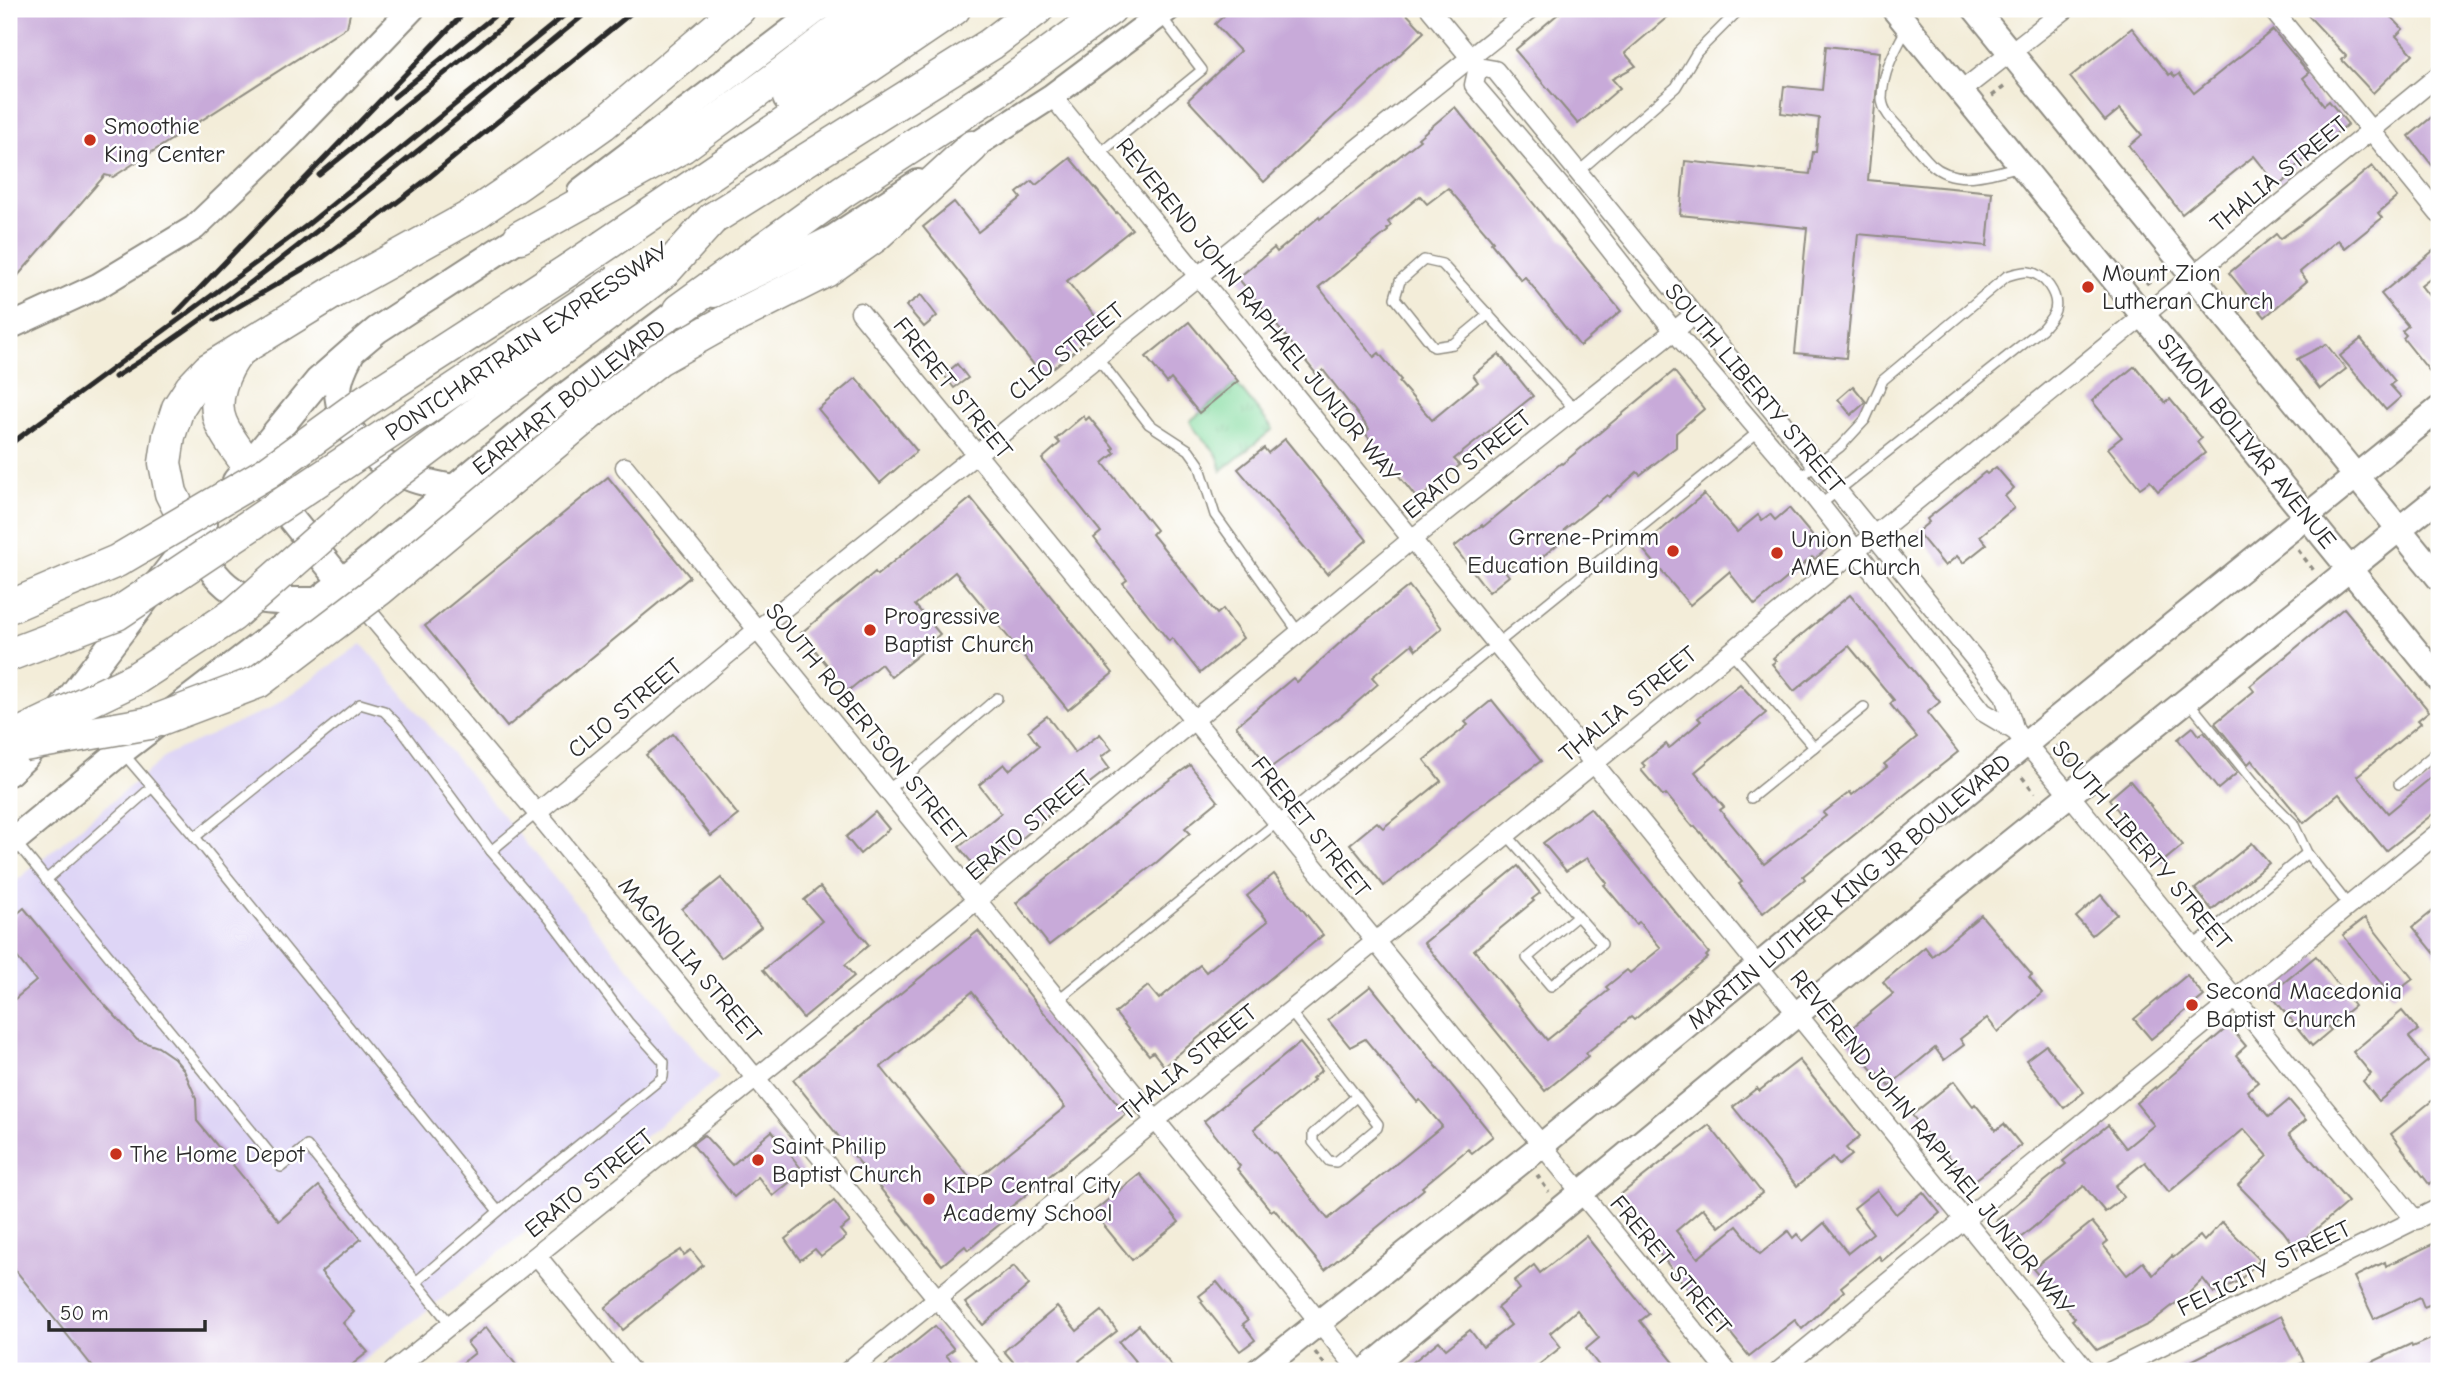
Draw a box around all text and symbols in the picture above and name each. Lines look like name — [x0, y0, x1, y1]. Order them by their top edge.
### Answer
street label: THALIA STREET — [2205, 110, 2354, 238]
place label: Smoothie King Center — [104, 112, 225, 168]
marker: Smoothie King Center — [82, 132, 98, 148]
street label: REVEREND JOHN RAPHAEL JUNIOR WAY — [1110, 132, 1406, 488]
street label: PONTCHARTRAIN EXPRESSWAY — [380, 235, 675, 447]
place label: Mount Zion Lutheran Church — [2102, 259, 2274, 315]
street label: SOUTH LIBERTY STREET — [1659, 278, 1851, 499]
marker: Mount Zion Lutheran Church — [2080, 279, 2096, 295]
street label: CLIO STREET — [1003, 296, 1130, 406]
street label: FRERET STREET — [888, 312, 1019, 465]
street label: EARHART BOULEVARD — [467, 313, 671, 481]
street label: SIMON BOLIVAR AVENUE — [2152, 328, 2342, 554]
street label: ERATO STREET — [1397, 403, 1537, 524]
place label: Grrene-Primm Education Building — [1467, 523, 1659, 579]
place label: Union Bethel AME Church — [1791, 525, 1924, 581]
marker: Grrene-Primm Education Building — [1665, 543, 1681, 559]
marker: Union Bethel AME Church — [1769, 545, 1785, 561]
street label: SOUTH ROBERTSON STREET — [760, 597, 973, 851]
place label: Progressive Baptist Church — [884, 602, 1034, 658]
marker: Progressive Baptist Church — [862, 622, 878, 638]
street label: THALIA STREET — [1554, 640, 1703, 768]
street label: CLIO STREET — [562, 652, 688, 764]
street label: SOUTH LIBERTY STREET — [2046, 735, 2238, 956]
street label: MARTIN LUTHER KING JR BOULEVARD — [1681, 747, 2017, 1035]
street label: FRERET STREET — [1246, 751, 1377, 904]
street label: ERATO STREET — [960, 763, 1099, 886]
street label: MAGNOLIA STREET — [613, 872, 768, 1049]
street label: REVEREND JOHN RAPHAEL JUNIOR WAY — [1784, 964, 2080, 1320]
place label: Second Macedonia Baptist Church — [2206, 977, 2402, 1033]
marker: Second Macedonia Baptist Church — [2184, 997, 2200, 1013]
street label: THALIA STREET — [1114, 998, 1263, 1126]
street label: ERATO STREET — [519, 1122, 659, 1243]
place label: Saint Philip Baptist Church — [772, 1132, 922, 1188]
place label: The Home Depot — [130, 1140, 306, 1168]
marker: The Home Depot — [108, 1146, 124, 1162]
marker: Saint Philip Baptist Church — [750, 1152, 766, 1168]
place label: KIPP Central City Academy School — [943, 1171, 1120, 1227]
street label: FRERET STREET — [1605, 1190, 1738, 1341]
marker: KIPP Central City Academy School — [921, 1191, 937, 1207]
street label: FELICITY STREET — [2173, 1214, 2356, 1322]
scale bar — [49, 1289, 205, 1333]
text: 50 m — [60, 1301, 109, 1325]

